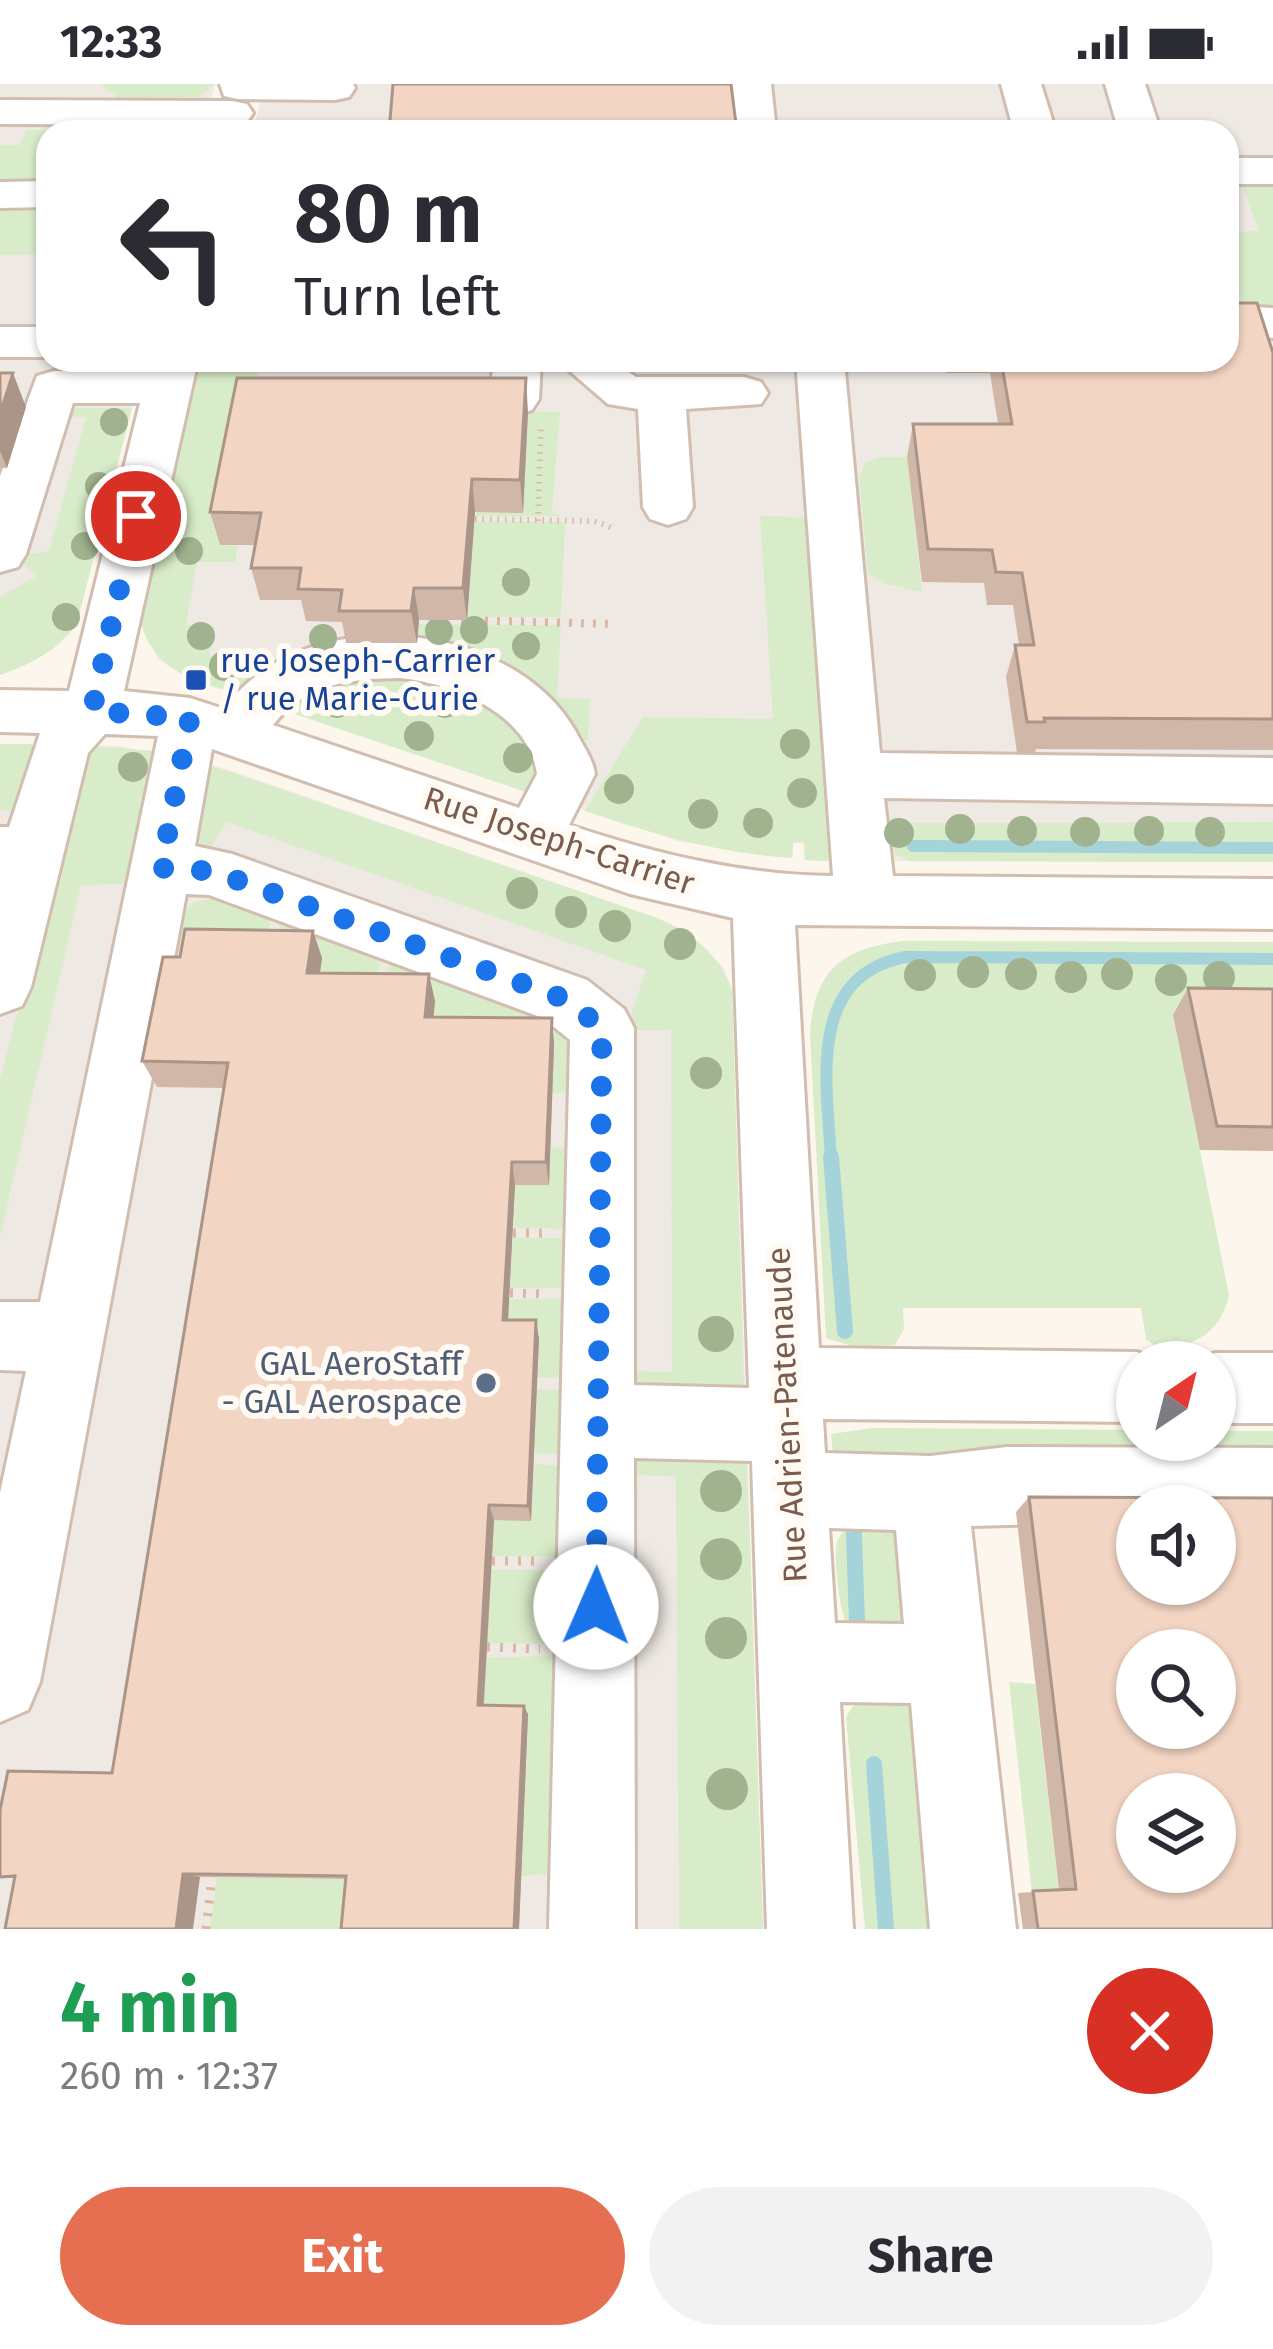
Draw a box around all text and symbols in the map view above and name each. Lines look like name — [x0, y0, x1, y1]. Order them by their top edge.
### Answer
text: 12:33 — [60, 15, 162, 69]
text: 80 m — [294, 163, 483, 264]
icon: left — [96, 168, 252, 324]
text: Turn left — [294, 265, 501, 329]
pin — [85, 465, 187, 567]
icon: arrive — [103, 483, 169, 549]
place label: rue Joseph-Carrier / rue Marie-Curie — [220, 641, 496, 719]
marker: rue Joseph-Carrier / rue Marie-Curie — [183, 667, 209, 693]
street label: Rue Joseph-Carrier — [418, 778, 700, 904]
street label: Rue Adrien-Patenaude — [758, 1246, 816, 1584]
north arrow — [1116, 1341, 1236, 1461]
map controls — [1116, 1341, 1236, 1893]
place label: GAL AeroStaff - GAL Aerospace — [221, 1344, 465, 1422]
marker: GAL AeroStaff - GAL Aerospace — [473, 1370, 499, 1396]
button: sound — [1116, 1485, 1236, 1605]
position arrow — [533, 1544, 659, 1670]
button: search — [1116, 1629, 1236, 1749]
button: layers — [1116, 1773, 1236, 1893]
text: 4 min — [60, 1965, 240, 2051]
button: close — [1087, 1968, 1213, 2094]
text: 260 m · 12:37 — [60, 2053, 278, 2099]
button: Exit — [60, 2187, 625, 2325]
button: Share — [649, 2187, 1213, 2325]

